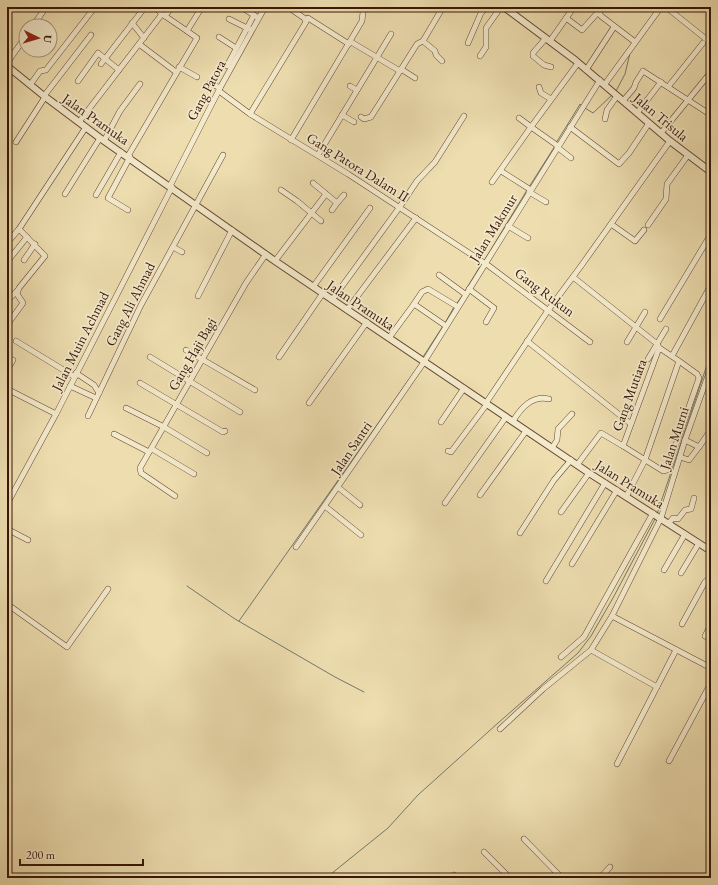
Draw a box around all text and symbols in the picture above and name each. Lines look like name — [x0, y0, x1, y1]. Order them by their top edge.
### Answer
north arrow — [18, 18, 58, 58]
text: U — [41, 34, 55, 44]
street label: Gang Patora — [182, 56, 230, 123]
street label: Jalan Trisula — [629, 88, 693, 146]
street label: Jalan Pramuka — [58, 89, 133, 149]
street label: Gang Patora Dalam II — [303, 128, 413, 206]
street label: Jalan Makmur — [464, 190, 521, 266]
street label: Gang Ali Ahmad — [101, 258, 159, 349]
street label: Gang Rukun — [511, 264, 579, 321]
street label: Jalan Pramuka — [323, 275, 399, 334]
street label: Jalan Muin Achmad — [47, 287, 113, 395]
street label: Gang Haji Bagi — [164, 314, 220, 394]
street label: Gang Mutiara — [608, 356, 651, 434]
street label: Jalan Murni — [655, 404, 693, 473]
street label: Jalan Santri — [326, 417, 376, 479]
street label: Jalan Pramuka — [591, 455, 668, 512]
scale bar — [20, 841, 143, 867]
text: 200 m — [26, 847, 56, 863]

